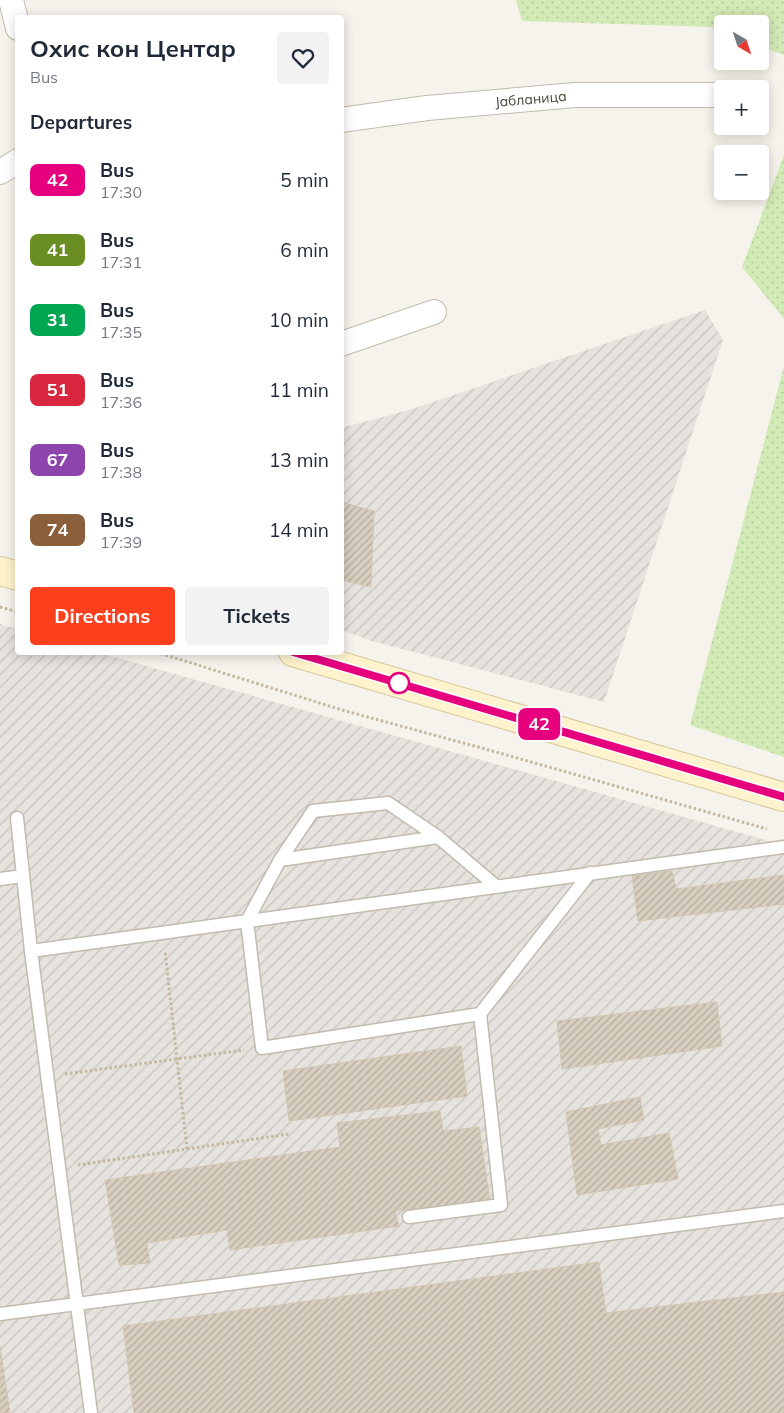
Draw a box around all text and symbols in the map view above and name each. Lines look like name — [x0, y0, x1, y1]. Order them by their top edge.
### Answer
north arrow — [714, 15, 769, 70]
map controls — [714, 15, 769, 200]
button: heart — [277, 32, 329, 84]
text: Охис кон Центар — [30, 33, 236, 63]
text: Bus — [30, 67, 58, 87]
button: + — [714, 80, 769, 135]
street label: Јабланица — [494, 87, 567, 111]
text: Departures — [30, 110, 132, 134]
button: − — [714, 145, 769, 200]
text: Bus — [100, 158, 134, 182]
text: 42 — [47, 168, 68, 191]
text: 5 min — [280, 168, 329, 192]
text: 17:30 — [100, 182, 142, 202]
text: Bus — [100, 228, 134, 252]
text: 41 — [47, 238, 68, 261]
text: 6 min — [280, 238, 329, 262]
text: 17:31 — [100, 252, 142, 272]
text: Bus — [100, 298, 134, 322]
text: 31 — [47, 308, 68, 331]
text: 10 min — [269, 308, 329, 332]
text: 17:35 — [100, 322, 142, 342]
text: Bus — [100, 368, 134, 392]
text: 51 — [47, 378, 68, 401]
text: 11 min — [269, 378, 329, 402]
text: 17:36 — [100, 392, 142, 412]
text: Bus — [100, 438, 134, 462]
text: 67 — [47, 448, 68, 471]
text: 13 min — [269, 448, 329, 472]
text: 17:38 — [100, 462, 142, 482]
text: Bus — [100, 508, 134, 532]
text: 74 — [47, 518, 68, 541]
text: 14 min — [269, 518, 329, 542]
text: 17:39 — [100, 532, 142, 552]
button: Directions — [30, 587, 175, 645]
button: Tickets — [185, 587, 329, 645]
unlabelled marker — [388, 672, 410, 694]
line badge: 42 — [516, 708, 562, 740]
text: 42 — [528, 712, 550, 735]

